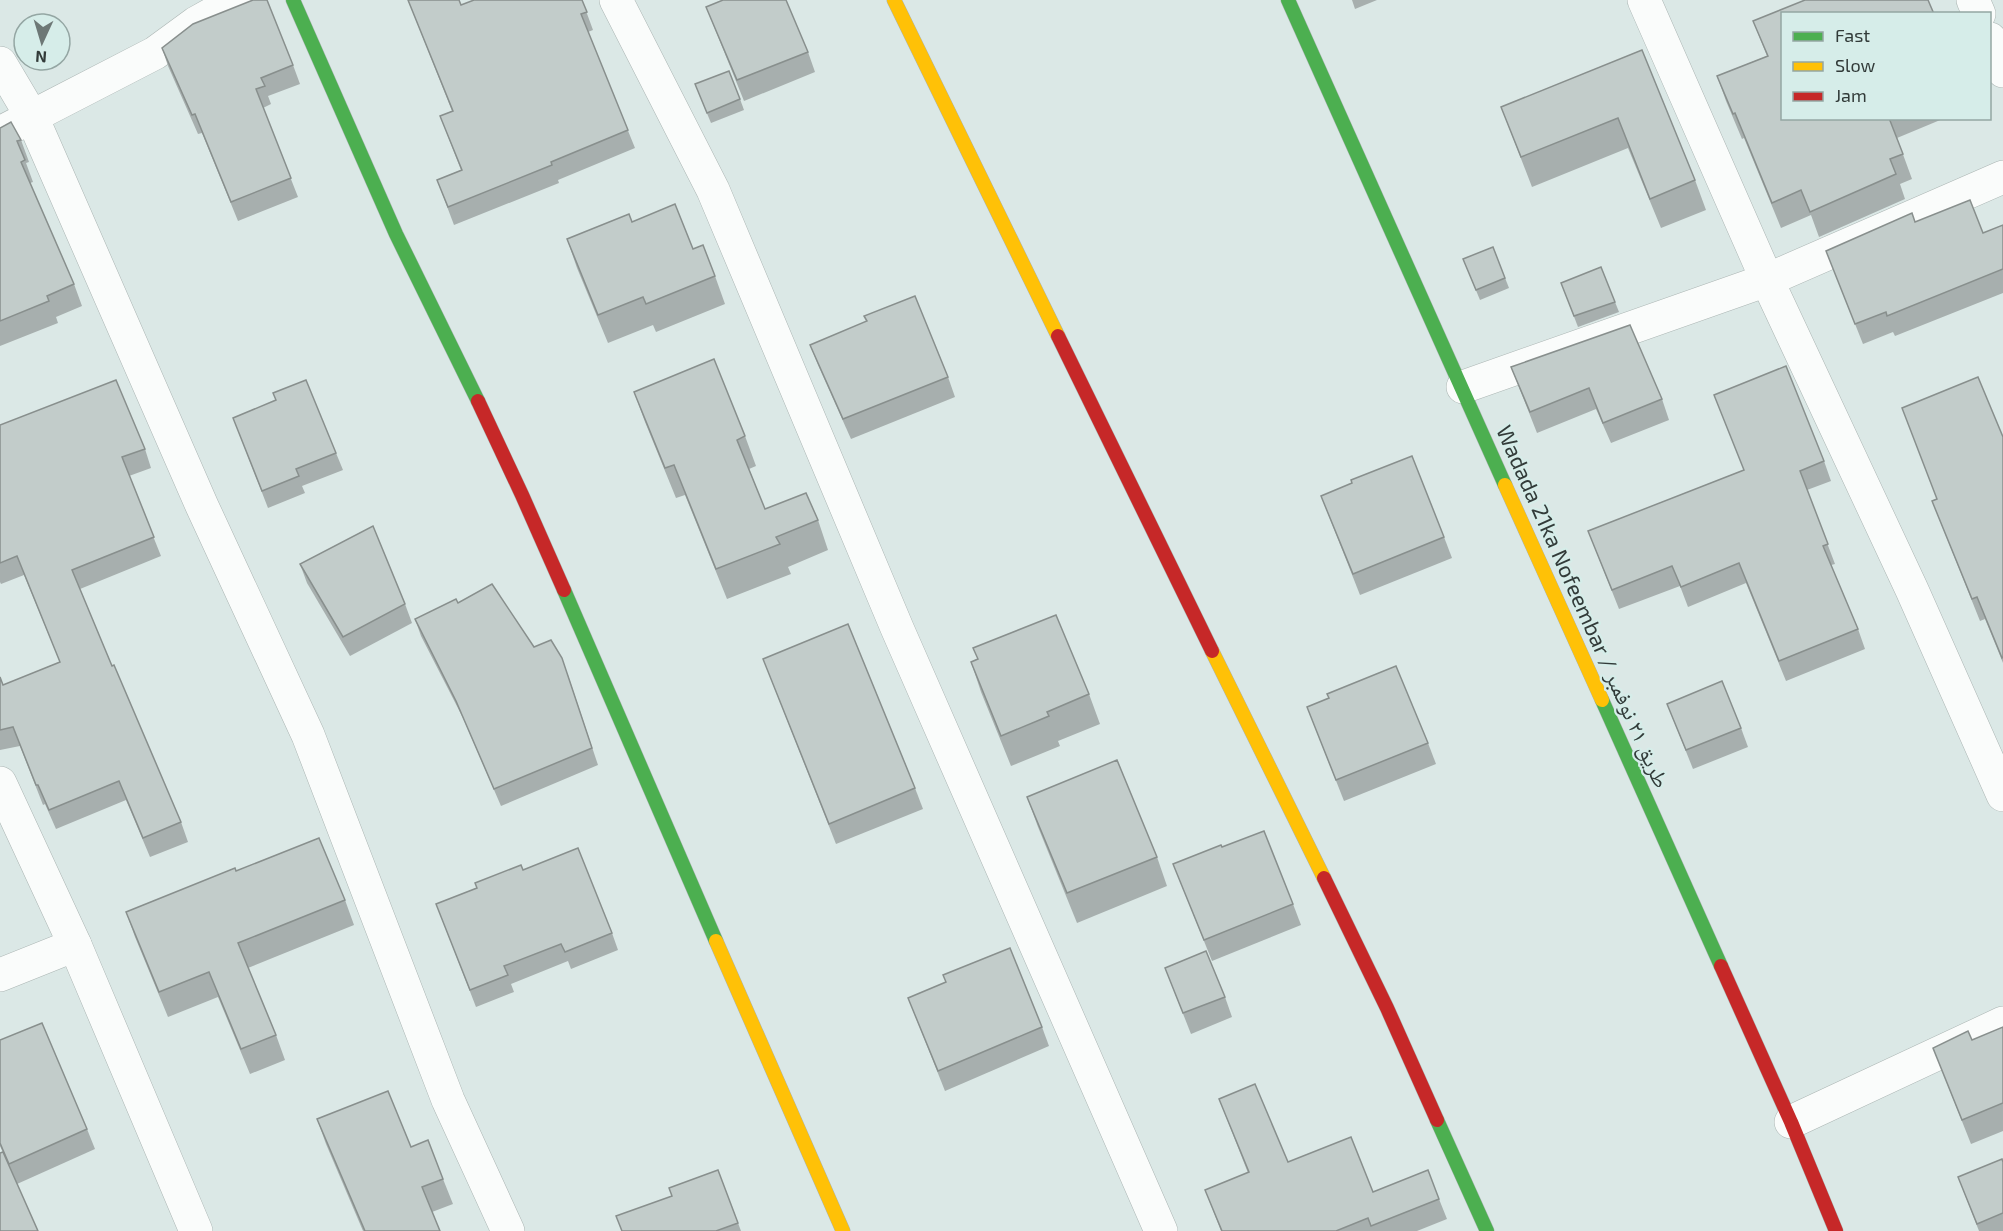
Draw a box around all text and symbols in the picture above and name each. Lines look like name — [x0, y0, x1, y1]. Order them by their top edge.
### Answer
north arrow — [12, 12, 72, 72]
legend — [1781, 12, 1991, 120]
text: Fast — [1835, 24, 1870, 46]
text: N — [34, 48, 47, 67]
text: Slow — [1835, 54, 1876, 76]
text: Jam — [1835, 84, 1867, 106]
street label: Wadada 21ka Nofeembar / طريق ٢١ نوفمبر — [1490, 421, 1676, 792]

